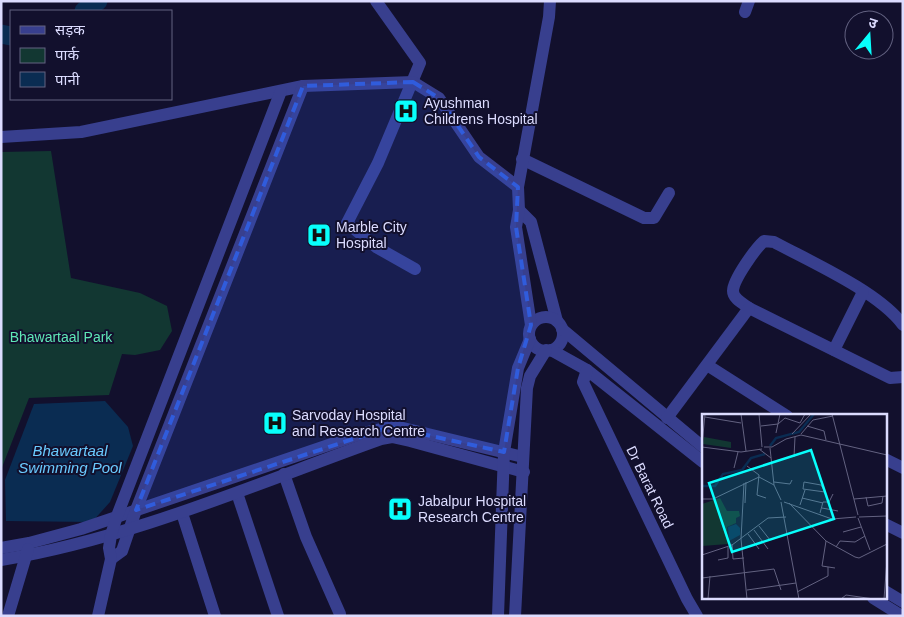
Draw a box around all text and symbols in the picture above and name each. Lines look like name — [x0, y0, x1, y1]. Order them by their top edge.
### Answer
legend — [10, 10, 172, 100]
north arrow — [844, 10, 894, 60]
text: उ — [867, 14, 880, 32]
text: सड़क — [55, 21, 85, 38]
text: पार्क — [55, 46, 79, 63]
text: पानी — [55, 71, 81, 88]
place label: Ayushman Childrens Hospital — [424, 95, 538, 127]
hospital icon: Ayushman Childrens Hospital — [393, 98, 419, 124]
place label: Marble City Hospital — [336, 219, 407, 251]
hospital icon: Marble City Hospital — [306, 222, 332, 248]
park label: Bhawartaal Park — [10, 329, 113, 345]
place label: Sarvoday Hospital and Research Centre — [292, 407, 425, 439]
hospital icon: Sarvoday Hospital and Research Centre — [262, 410, 288, 436]
inset map — [702, 414, 886, 600]
water label: Bhawartaal Swimming Pool — [18, 442, 122, 476]
street label: Dr Barat Road — [623, 443, 677, 531]
place label: Jabalpur Hospital Research Centre — [418, 493, 526, 525]
hospital icon: Jabalpur Hospital Research Centre — [387, 496, 413, 522]

